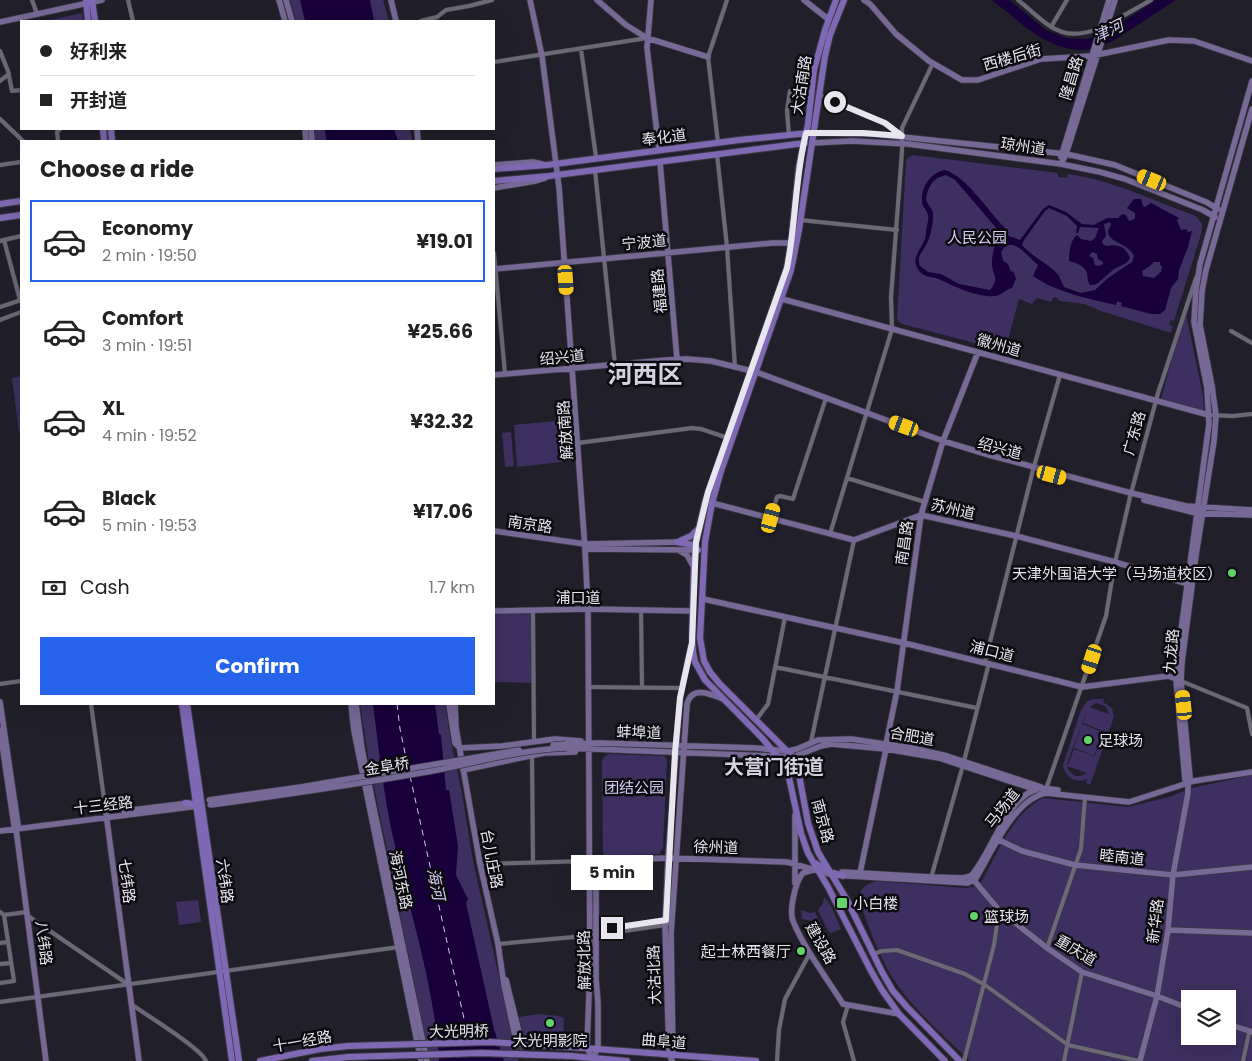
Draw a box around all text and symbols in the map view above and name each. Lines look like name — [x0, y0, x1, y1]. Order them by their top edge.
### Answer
water label: 津河 — [1089, 12, 1130, 48]
text: 好利来 — [70, 38, 127, 65]
street label: 西楼后街 — [980, 39, 1044, 75]
street label: 隆昌路 — [1054, 53, 1088, 103]
street label: 大沽南路 — [786, 54, 816, 116]
text: 开封道 — [70, 87, 127, 114]
route start — [824, 91, 846, 113]
street label: 奉化道 — [640, 124, 688, 150]
street label: 琼州道 — [999, 132, 1047, 160]
text: Choose a ride — [40, 154, 194, 185]
car — [1135, 167, 1168, 193]
text: Economy — [102, 215, 193, 242]
icon: car — [42, 219, 87, 264]
park label: 人民公园 — [947, 227, 1007, 248]
text: ¥19.01 — [417, 228, 473, 255]
street label: 宁波道 — [621, 230, 667, 254]
text: 2 min · 19:50 — [102, 244, 197, 267]
car — [557, 265, 574, 295]
street label: 福建路 — [647, 268, 671, 314]
text: Comfort — [102, 305, 184, 332]
icon: car — [42, 309, 87, 354]
text: ¥25.66 — [407, 318, 473, 345]
street label: 徽州道 — [974, 329, 1024, 361]
text: 3 min · 19:51 — [102, 334, 192, 357]
street label: 绍兴道 — [539, 345, 585, 369]
district label: 河西区 — [607, 357, 683, 392]
text: XL — [102, 395, 125, 422]
icon: car — [42, 399, 87, 444]
street label: 解放南路 — [552, 399, 578, 461]
text: ¥32.32 — [410, 408, 473, 435]
street label: 广东路 — [1118, 408, 1150, 458]
car — [887, 414, 920, 438]
text: 4 min · 19:52 — [102, 424, 197, 447]
street label: 绍兴道 — [976, 432, 1024, 464]
car — [1035, 464, 1068, 486]
text: Black — [102, 485, 156, 512]
icon: car — [42, 489, 87, 534]
street label: 苏州道 — [929, 494, 977, 524]
text: ¥17.06 — [413, 498, 473, 525]
car — [759, 502, 782, 534]
street label: 南京路 — [506, 510, 554, 538]
text: 5 min · 19:53 — [102, 514, 197, 537]
street label: 南昌路 — [890, 519, 918, 567]
place label: 天津外国语大学（马场道校区） — [1012, 563, 1222, 584]
marker: 天津外国语大学（马场道校区） — [1226, 567, 1238, 579]
icon: cash — [40, 574, 68, 602]
text: Cash — [80, 574, 130, 601]
text: 1.7 km — [429, 576, 475, 599]
street label: 浦口道 — [555, 587, 601, 608]
street label: 九龙路 — [1159, 628, 1183, 674]
street label: 浦口道 — [968, 635, 1016, 667]
button: Confirm — [40, 637, 475, 695]
car — [1080, 642, 1103, 676]
car — [1174, 689, 1193, 721]
street label: 蚌埠道 — [616, 721, 662, 743]
street label: 合肥道 — [888, 722, 936, 750]
place label: 足球场 — [1098, 730, 1143, 751]
marker: 足球场 — [1082, 734, 1094, 746]
street label: 金阜桥 — [363, 752, 411, 780]
district label: 大营门街道 — [724, 753, 824, 781]
park label: 团结公园 — [604, 777, 664, 798]
street label: 马场道 — [980, 784, 1024, 832]
street label: 十三经路 — [72, 791, 134, 819]
street label: 南京路 — [807, 797, 839, 845]
street label: 台儿庄路 — [476, 828, 508, 890]
street label: 徐州道 — [693, 836, 739, 858]
street label: 睦南道 — [1099, 844, 1145, 870]
street label: 海河东路 — [384, 848, 418, 912]
callout: 5 min — [571, 856, 653, 890]
street label: 七纬路 — [114, 857, 140, 905]
street label: 六纬路 — [211, 857, 239, 905]
text: 5 min — [589, 861, 635, 884]
water label: 海河 — [421, 866, 451, 905]
place label: 小白楼 — [853, 893, 898, 914]
marker: 小白楼 — [835, 896, 849, 910]
street label: 新华路 — [1142, 897, 1168, 945]
place label: 篮球场 — [984, 906, 1029, 927]
marker: 篮球场 — [968, 910, 980, 922]
route end — [601, 917, 623, 939]
street label: 建设路 — [801, 918, 841, 968]
street label: 八纬路 — [31, 919, 57, 967]
street label: 重庆道 — [1051, 929, 1101, 971]
street label: 解放北路 — [573, 930, 595, 990]
place label: 起士林西餐厅 — [700, 941, 791, 962]
street label: 大沽北路 — [642, 945, 666, 1005]
marker: 起士林西餐厅 — [795, 945, 807, 957]
map controls — [1181, 990, 1236, 1045]
button: layers — [1181, 990, 1236, 1045]
marker: 大光明影院 — [544, 1017, 556, 1029]
street label: 大光明桥 — [429, 1020, 489, 1042]
street label: 十一经路 — [271, 1025, 333, 1057]
street label: 曲阜道 — [641, 1029, 687, 1053]
place label: 大光明影院 — [512, 1030, 588, 1051]

